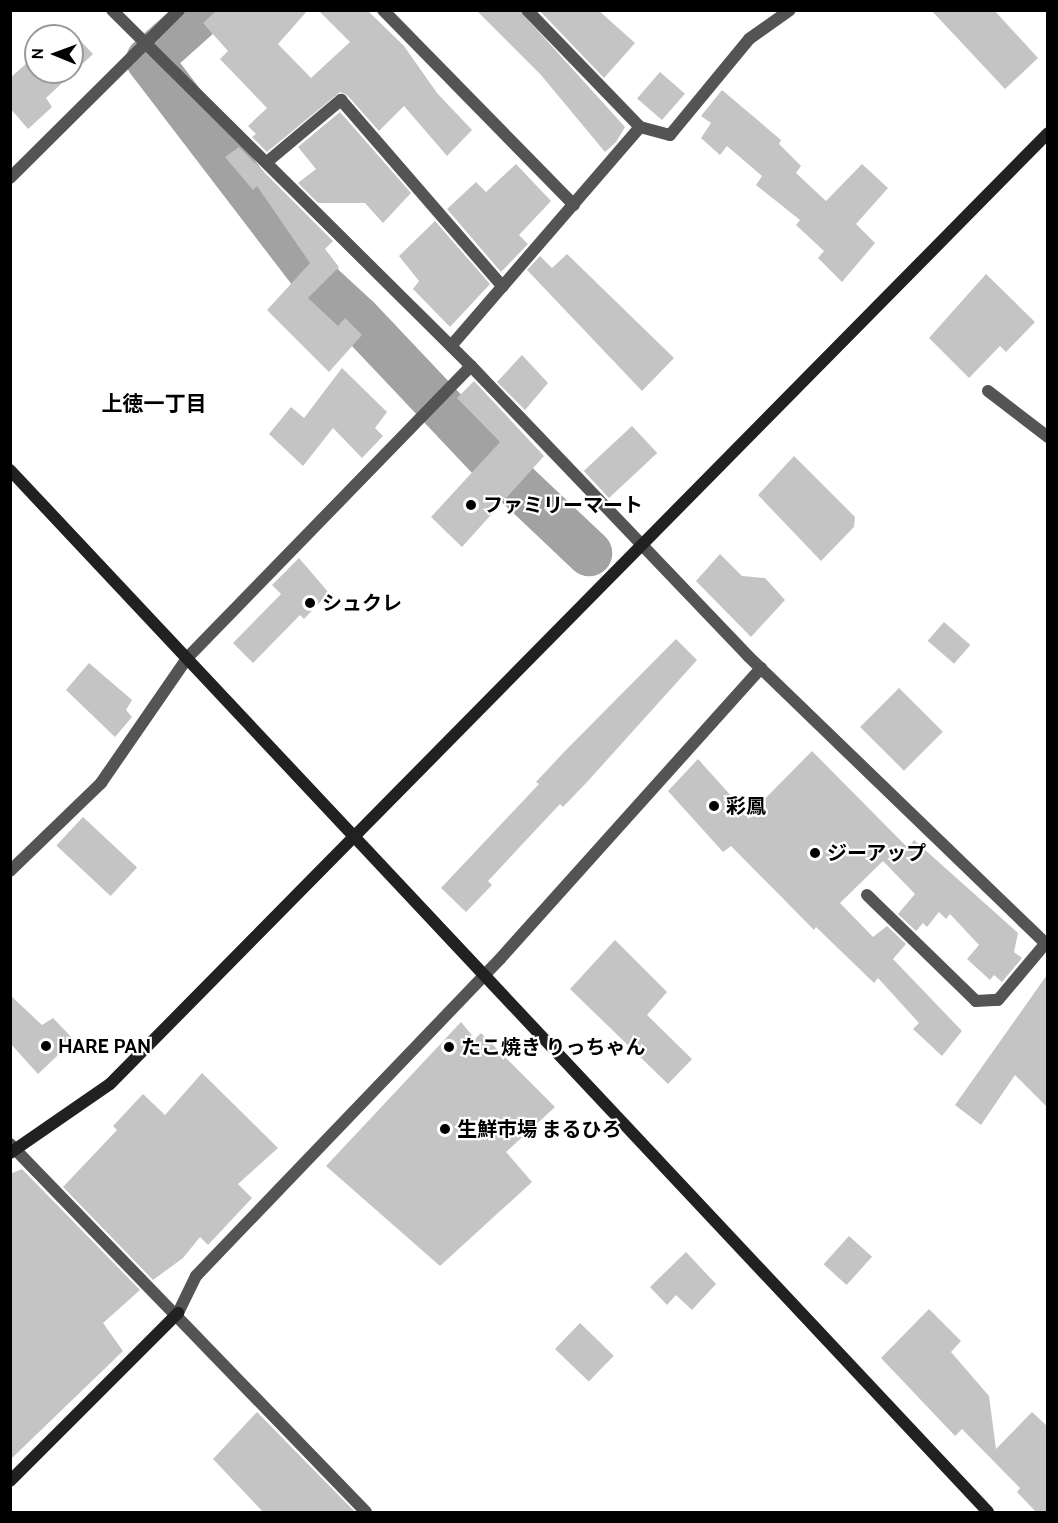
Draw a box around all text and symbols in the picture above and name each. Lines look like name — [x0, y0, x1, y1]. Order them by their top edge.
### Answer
north arrow — [24, 24, 84, 84]
text: N — [28, 48, 47, 60]
district label: 上徳一丁目 — [102, 391, 206, 417]
place label: ファミリーマート — [483, 493, 643, 517]
marker: ファミリーマート — [464, 498, 478, 512]
place label: シュクレ — [322, 591, 402, 615]
marker: シュクレ — [303, 596, 317, 610]
place label: 彩鳳 — [726, 794, 766, 818]
marker: 彩鳳 — [707, 799, 721, 813]
place label: ジーアップ — [827, 841, 927, 865]
marker: ジーアップ — [808, 846, 822, 860]
place label: HARE PAN — [58, 1034, 151, 1058]
place label: たこ焼き りっちゃん — [461, 1035, 645, 1059]
marker: HARE PAN — [39, 1039, 53, 1053]
marker: たこ焼き りっちゃん — [442, 1040, 456, 1054]
place label: 生鮮市場 まるひろ — [457, 1117, 621, 1141]
marker: 生鮮市場 まるひろ — [438, 1122, 452, 1136]

